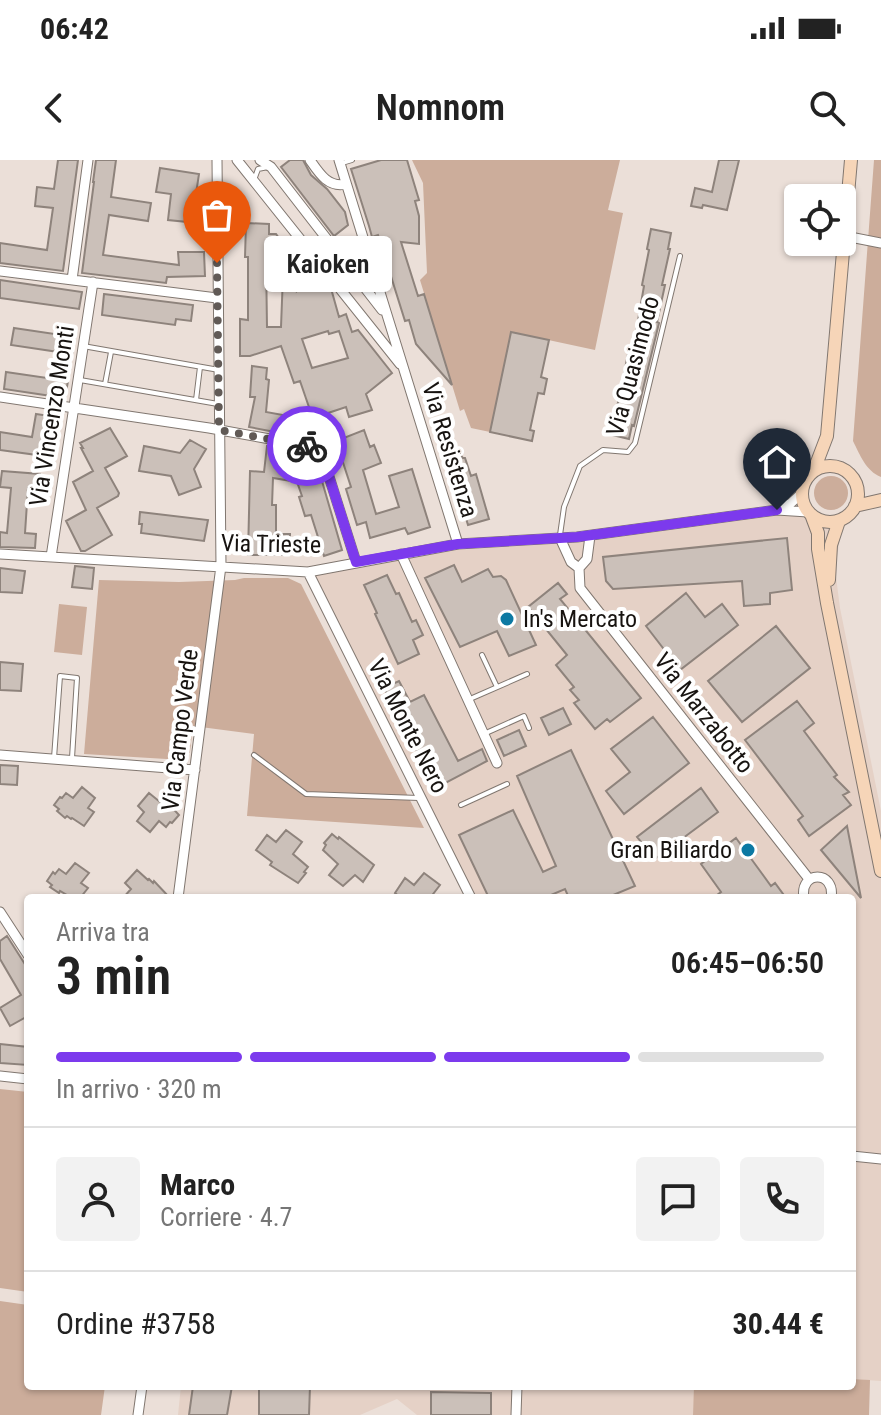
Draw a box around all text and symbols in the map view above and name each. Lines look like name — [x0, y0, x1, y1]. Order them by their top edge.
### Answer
text: 06:42 — [40, 11, 109, 46]
icon: back — [32, 86, 76, 130]
icon: search — [805, 86, 849, 130]
text: Nomnom — [376, 87, 505, 129]
pin — [183, 181, 251, 263]
map controls — [784, 184, 856, 256]
button: locate — [784, 184, 856, 256]
icon: bag — [195, 193, 239, 237]
callout: Kaioken — [265, 235, 393, 291]
text: Kaioken — [286, 249, 370, 279]
street label: Via Quasimodo — [601, 293, 665, 439]
street label: Via Vincenzo Monti — [24, 324, 80, 508]
street label: Via Resistenza — [416, 379, 484, 521]
courier — [267, 406, 347, 486]
icon: bike — [285, 424, 329, 468]
pin — [743, 428, 811, 510]
icon: home — [755, 440, 799, 484]
street label: Via Trieste — [221, 529, 321, 559]
place label: In's Mercato — [523, 605, 637, 633]
marker: In's Mercato — [498, 610, 516, 628]
street label: Via Campo Verde — [156, 647, 204, 813]
street label: Via Marzabotto — [648, 647, 760, 779]
street label: Via Monte Nero — [362, 654, 454, 798]
place label: Gran Biliardo — [610, 836, 732, 864]
marker: Gran Biliardo — [739, 841, 757, 859]
text: Arriva tra — [56, 917, 150, 947]
text: 06:45–06:50 — [671, 945, 824, 980]
text: 3 min — [56, 946, 171, 1007]
text: In arrivo · 320 m — [56, 1074, 222, 1104]
button: person — [56, 1157, 140, 1241]
button: chat — [636, 1157, 720, 1241]
button: phone — [740, 1157, 824, 1241]
text: Marco — [160, 1167, 235, 1202]
text: Corriere · 4.7 — [160, 1202, 292, 1232]
text: Ordine #3758 — [56, 1306, 216, 1341]
text: 30.44 € — [733, 1306, 824, 1341]

